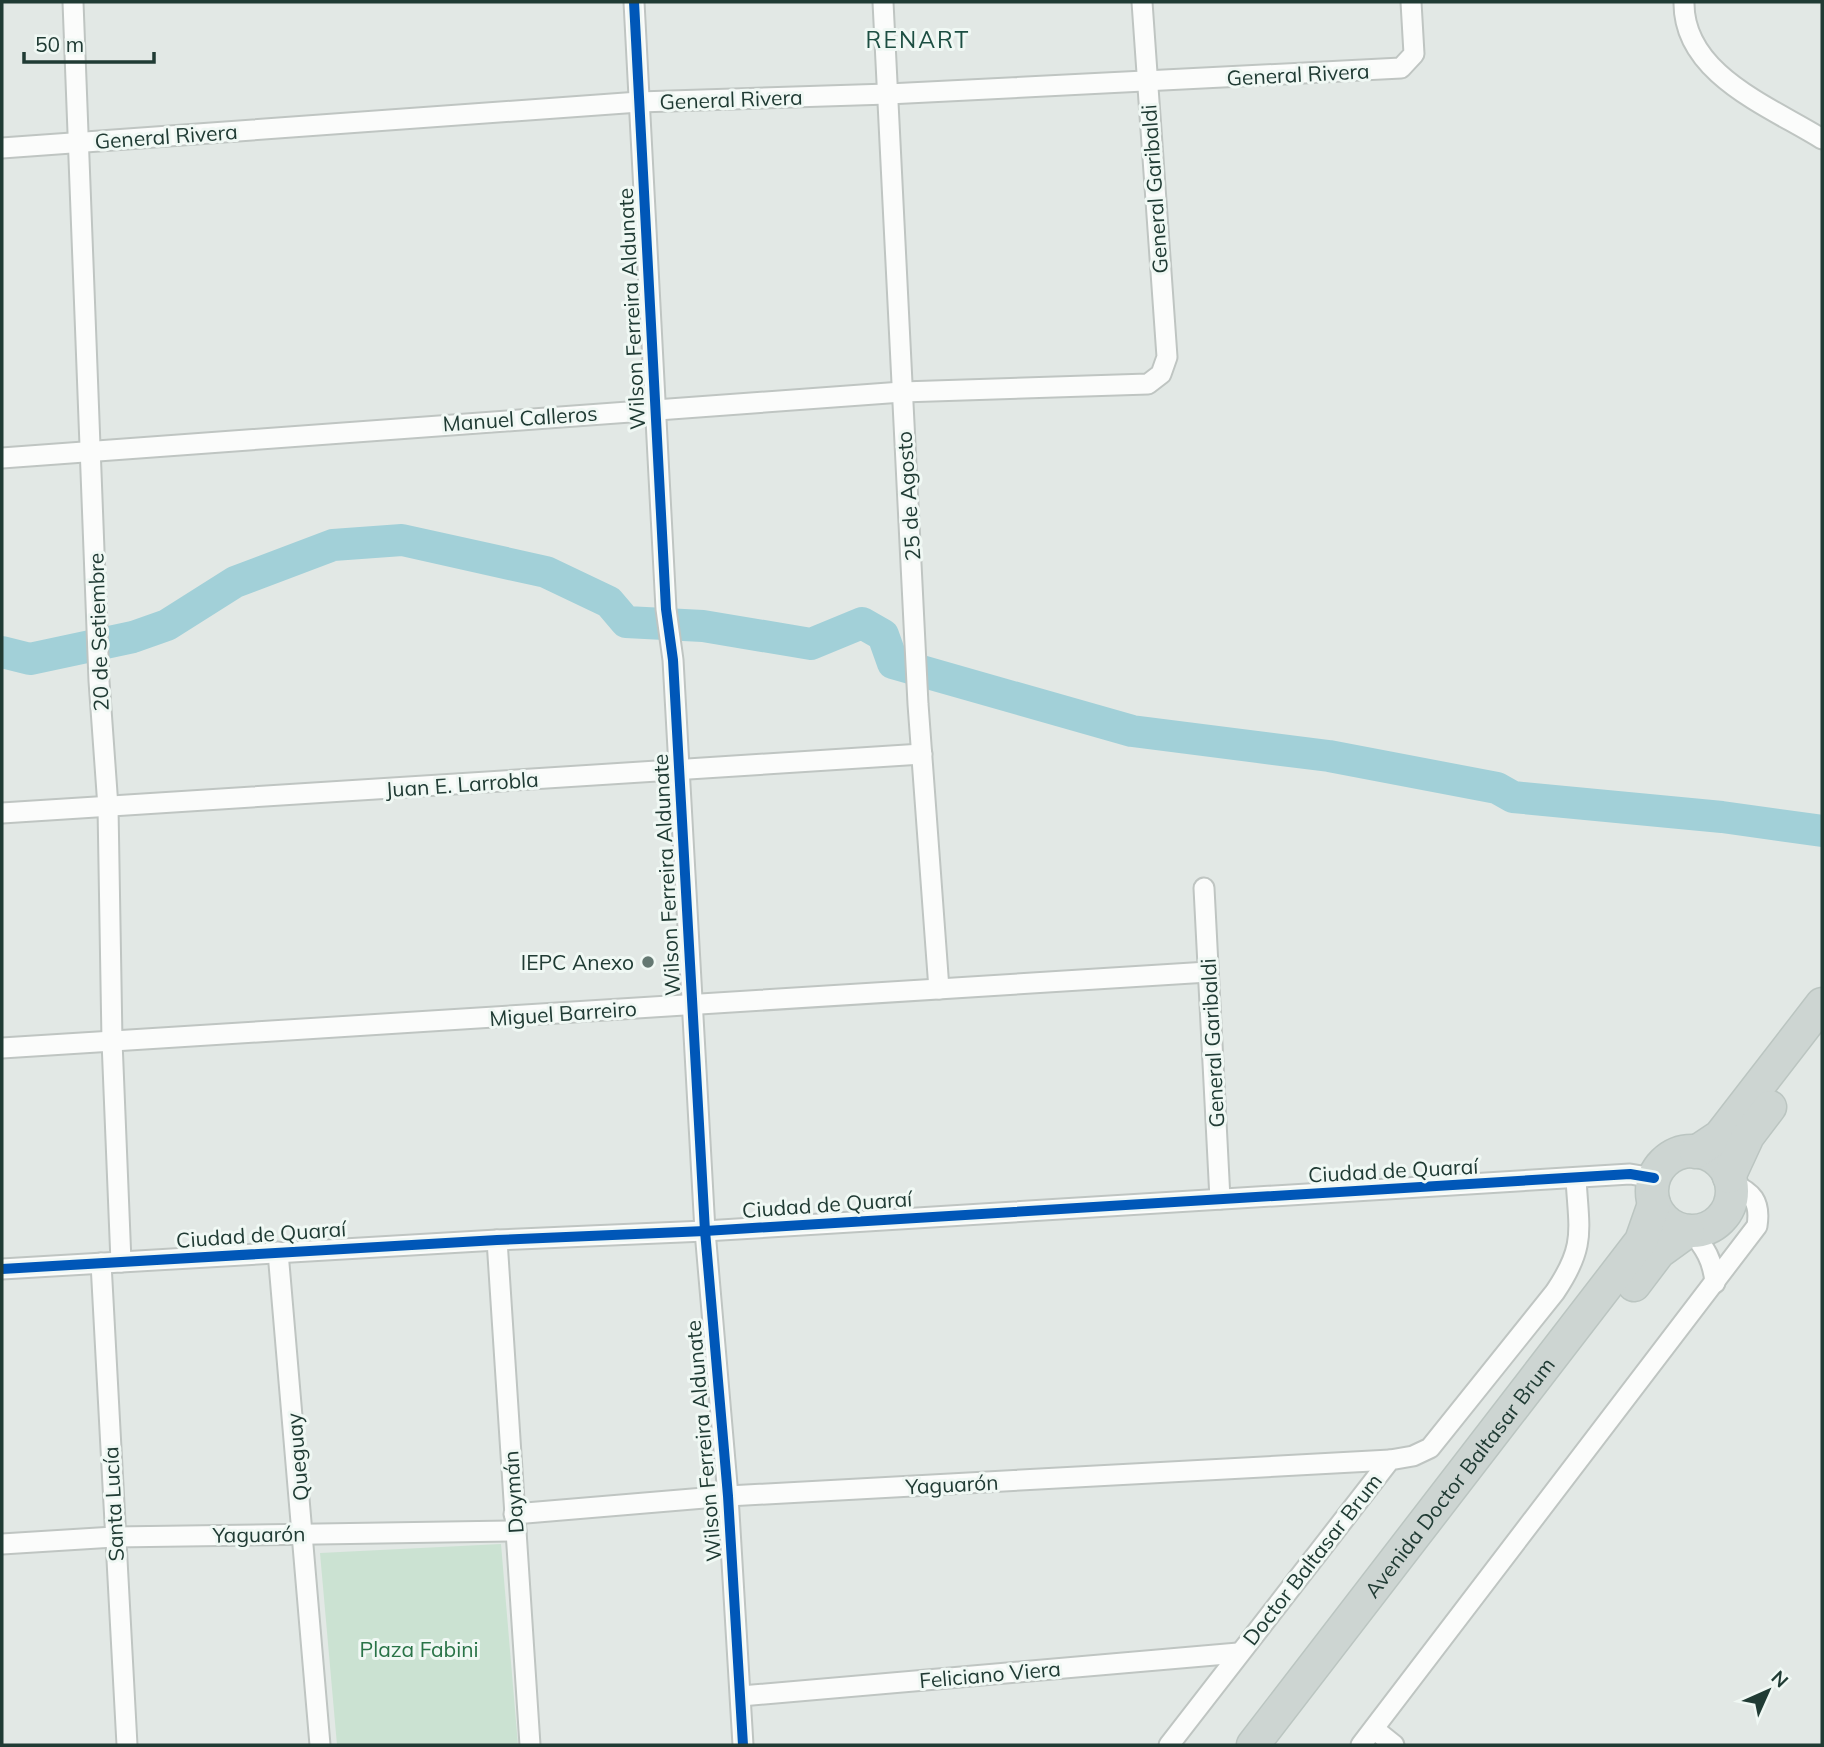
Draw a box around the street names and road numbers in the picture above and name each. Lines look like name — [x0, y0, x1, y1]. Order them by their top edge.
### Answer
street label: General Rivera — [1226, 57, 1370, 91]
street label: General Rivera — [659, 84, 803, 114]
street label: General Garibaldi — [1135, 104, 1173, 274]
street label: General Rivera — [94, 118, 238, 154]
street label: Wilson Ferreira Aldunate — [612, 187, 650, 431]
street label: Manuel Calleros — [442, 400, 598, 436]
street label: 25 de Agosto — [891, 430, 925, 562]
street label: 20 de Setiembre — [82, 552, 114, 712]
street label: Wilson Ferreira Aldunate — [647, 753, 685, 997]
street label: Juan E. Larrobla — [384, 766, 540, 802]
street label: General Garibaldi — [1195, 958, 1229, 1128]
street label: Miguel Barreiro — [488, 995, 638, 1031]
street label: Ciudad de Quaraí — [1307, 1153, 1480, 1187]
street label: Ciudad de Quaraí — [741, 1185, 914, 1223]
street label: Ciudad de Quaraí — [175, 1215, 348, 1253]
street label: Wilson Ferreira Aldunate — [679, 1319, 727, 1563]
street label: Avenida Doctor Baltasar Brum — [1359, 1352, 1560, 1602]
street label: Queguay — [280, 1412, 314, 1502]
street label: Santa Lucía — [97, 1446, 129, 1562]
street label: Daymán — [497, 1450, 529, 1534]
street label: Doctor Baltasar Brum — [1237, 1468, 1387, 1650]
street label: Yaguarón — [904, 1469, 999, 1499]
street label: Yaguarón — [211, 1520, 306, 1548]
street label: Feliciano Viera — [918, 1655, 1062, 1693]

